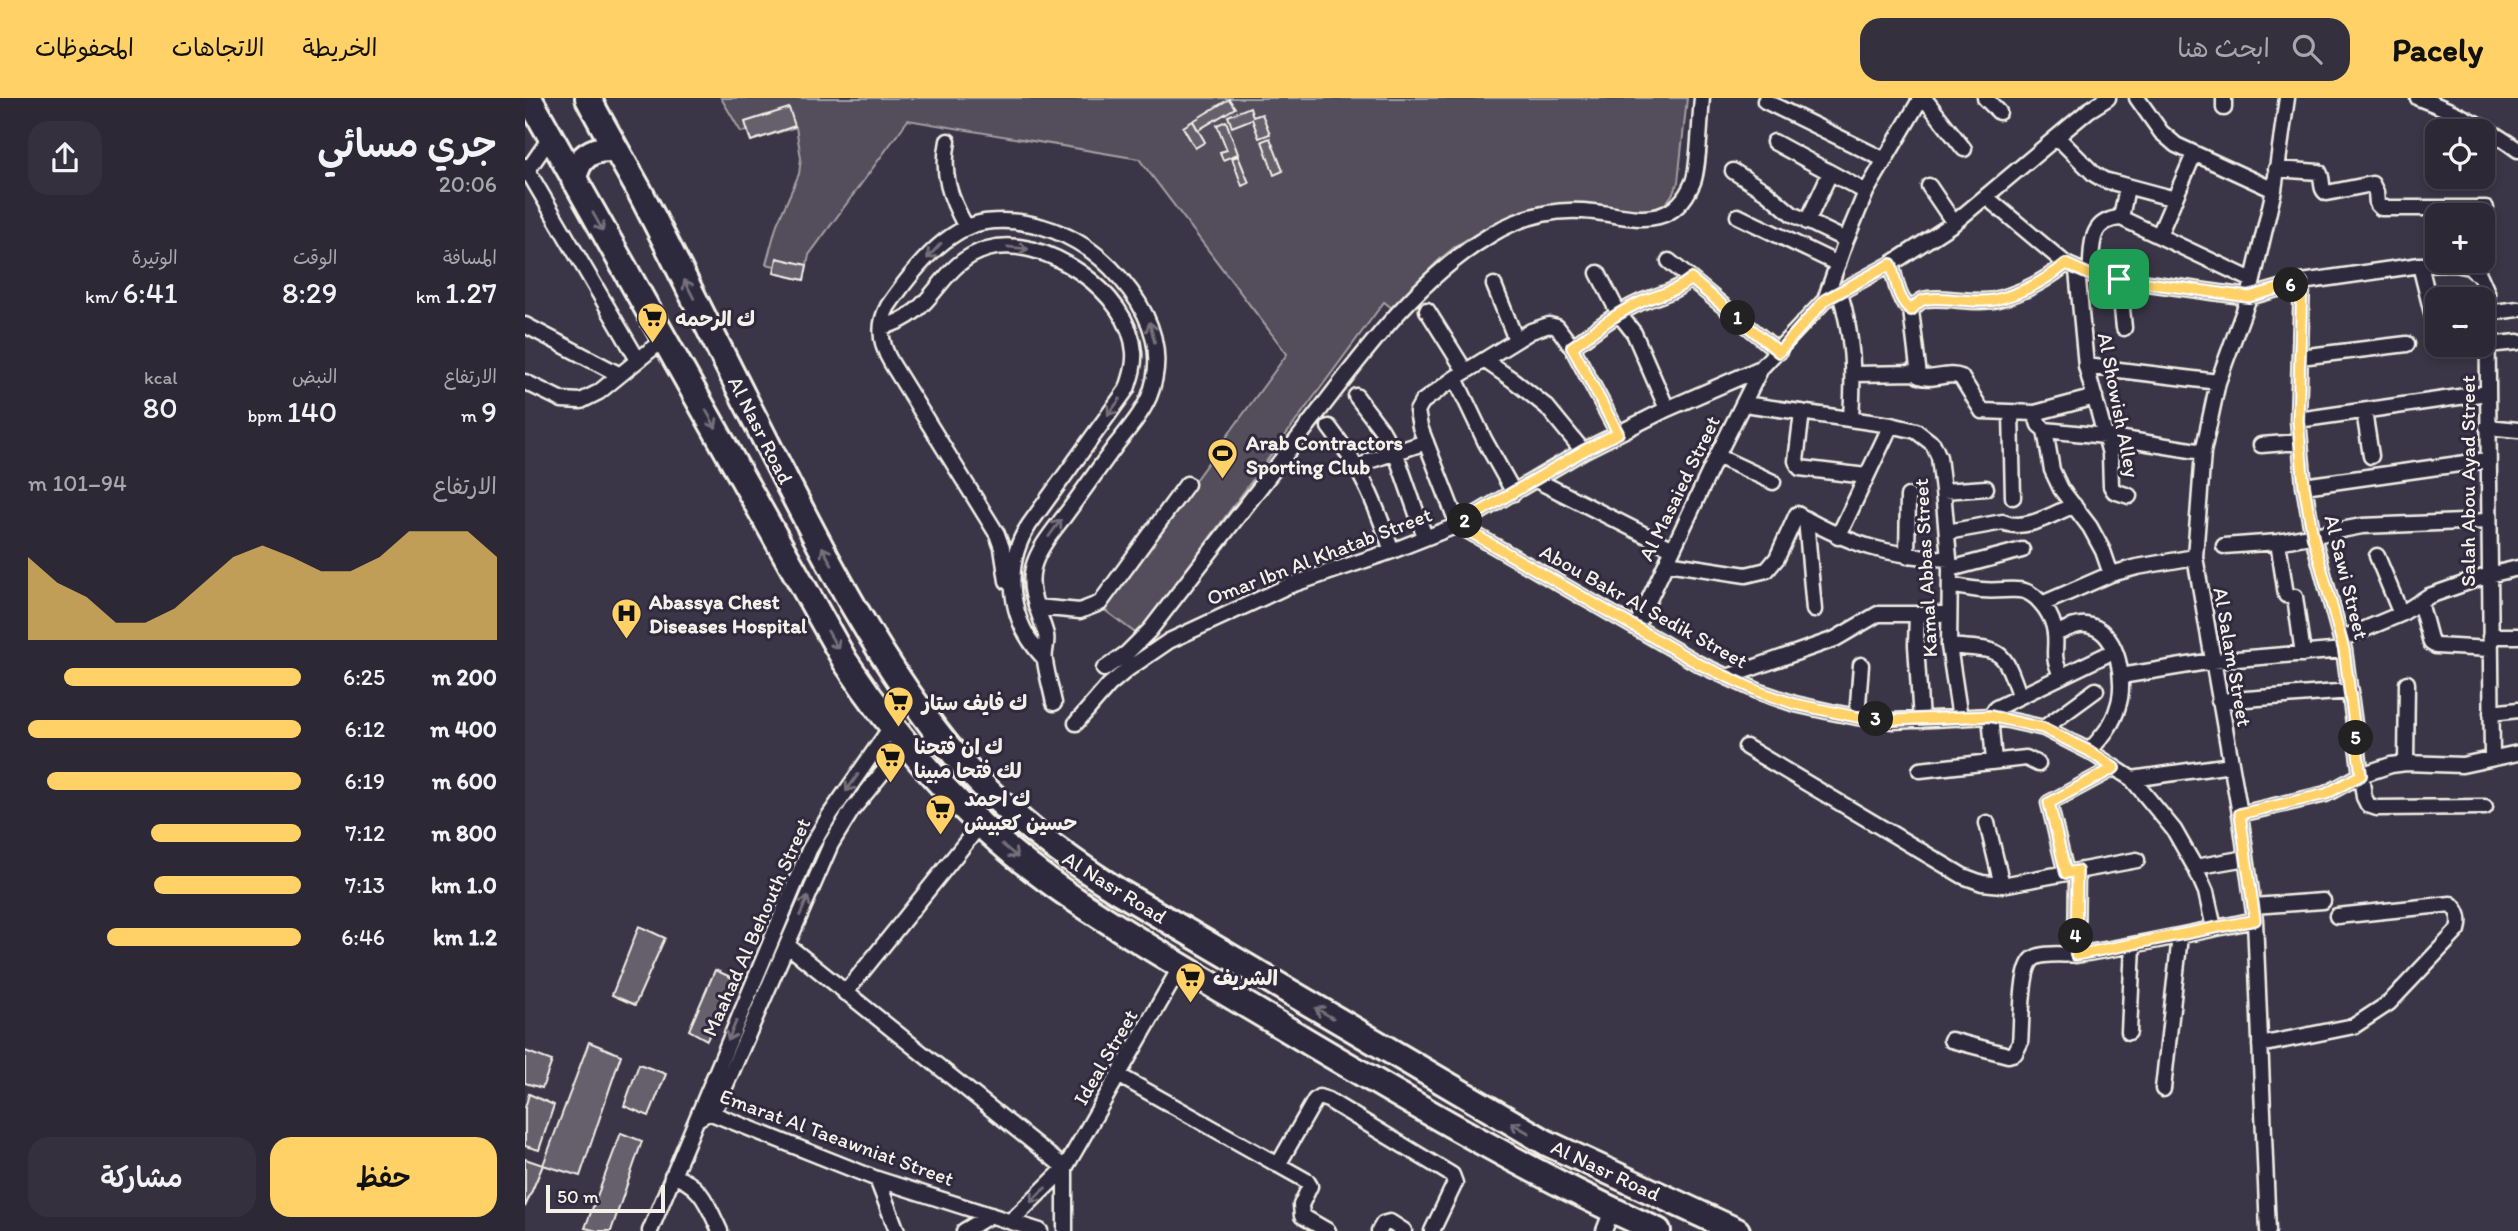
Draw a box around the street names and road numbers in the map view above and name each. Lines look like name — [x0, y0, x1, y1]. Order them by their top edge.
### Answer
street label: Al Showish Alley — [2093, 330, 2145, 480]
street label: Al Nasr Road — [723, 372, 799, 489]
street label: Salah Abou Ayad Street — [2455, 375, 2480, 587]
street label: Al Masaied Street — [1633, 411, 1725, 565]
street label: Kamal Abbas Street — [1908, 478, 1942, 658]
street label: Omar Ibn Al Khatab Street — [1203, 501, 1435, 610]
street label: Al Sawi Street — [2319, 512, 2375, 642]
street label: Abou Bakr Al Sedik Street — [1536, 539, 1752, 674]
street label: Al Salam Street — [2208, 585, 2258, 729]
street label: Maahad Al Behouth Street — [696, 814, 816, 1040]
street label: Al Nasr Road — [1058, 845, 1172, 929]
street label: Ideal Street — [1068, 1005, 1142, 1109]
street label: Emarat Al Taeawniat Street — [717, 1083, 958, 1191]
street label: Al Nasr Road — [1547, 1134, 1665, 1206]

